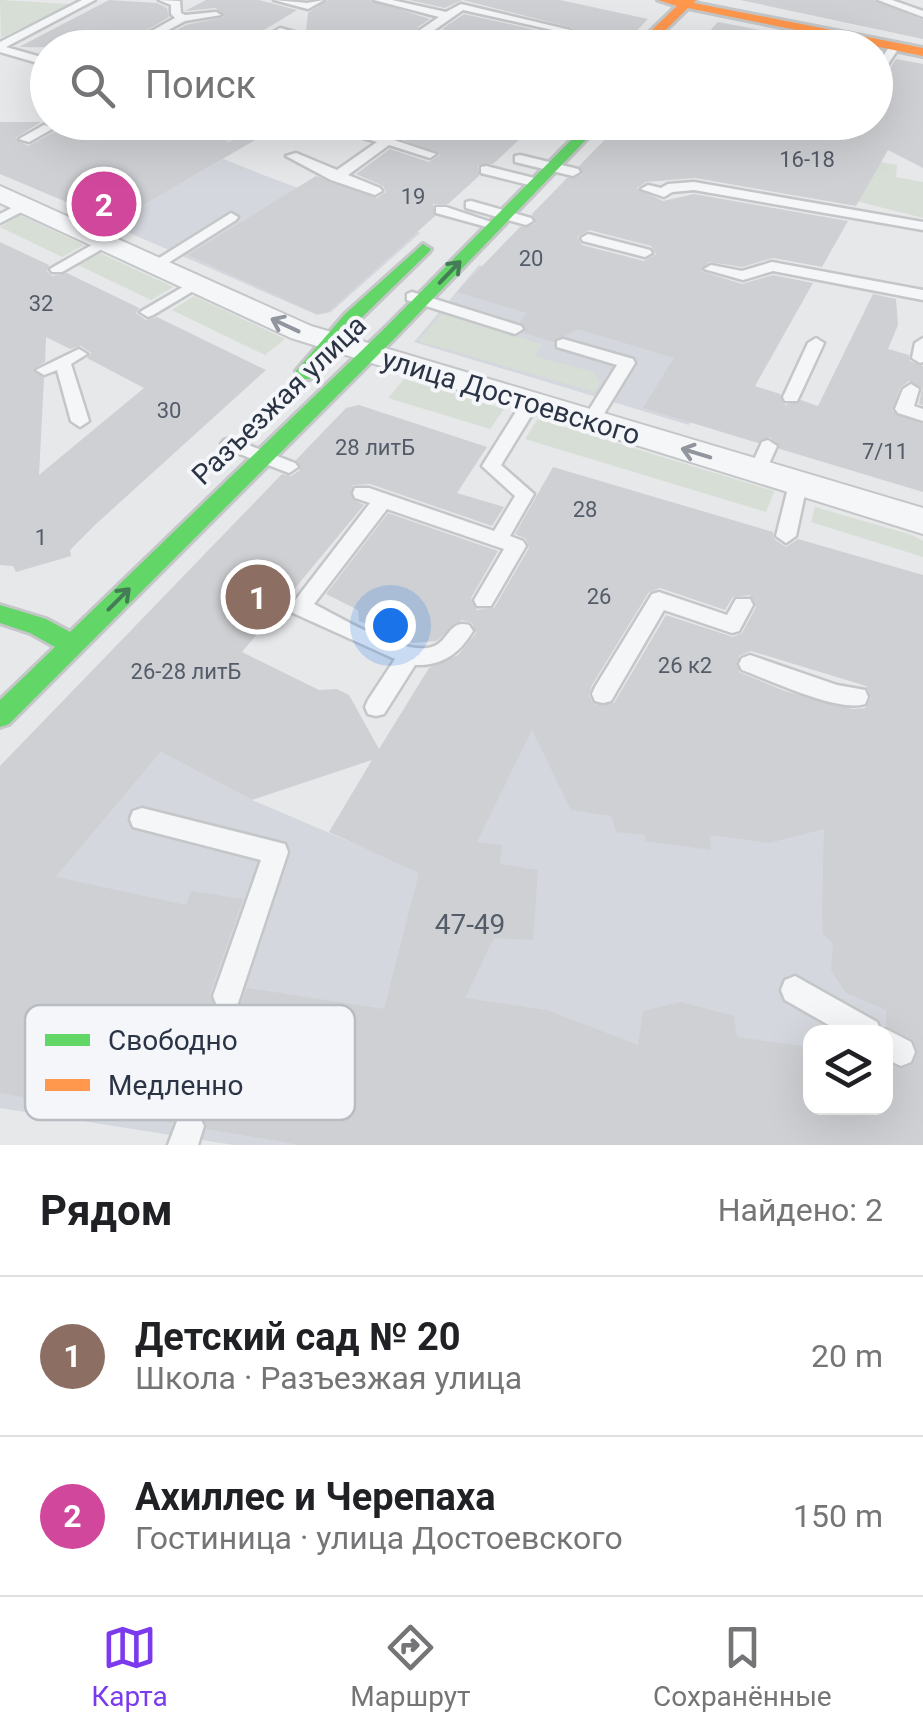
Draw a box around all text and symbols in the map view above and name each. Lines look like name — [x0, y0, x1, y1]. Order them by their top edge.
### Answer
search box — [30, 30, 893, 140]
icon: search — [65, 58, 120, 113]
text: Поиск — [145, 63, 256, 107]
house number: 16-18 — [779, 147, 835, 172]
pin: 2 — [72, 166, 136, 242]
house number: 19 — [401, 184, 425, 209]
house number: 20 — [519, 246, 543, 271]
one-way arrow — [438, 261, 462, 285]
house number: 32 — [29, 291, 53, 316]
street label: Разъезжая улица — [185, 309, 373, 491]
one-way arrow — [270, 315, 301, 333]
street label: улица Достоевского — [378, 342, 644, 452]
house number: 30 — [157, 398, 181, 423]
house number: 28 литБ — [335, 435, 415, 460]
house number: 7/11 — [862, 439, 908, 464]
one-way arrow — [680, 443, 712, 461]
house number: 28 — [573, 497, 597, 522]
house number: 1 — [35, 525, 47, 550]
pin: 1 — [226, 560, 290, 634]
house number: 26 — [587, 584, 611, 609]
one-way arrow — [107, 587, 131, 611]
your location — [365, 600, 416, 651]
house number: 26 к2 — [658, 653, 712, 678]
house number: 26-28 литБ — [131, 659, 241, 684]
house number: 47-49 — [435, 908, 505, 941]
legend — [25, 1005, 355, 1120]
text: Свободно — [108, 1024, 238, 1057]
map controls — [803, 1025, 893, 1115]
button: layers — [803, 1025, 893, 1115]
text: Медленно — [108, 1069, 244, 1102]
text: Рядом — [40, 1186, 173, 1235]
text: Найдено: 2 — [718, 1191, 883, 1229]
text: Детский сад № 20 — [135, 1315, 461, 1359]
text: 1 — [63, 1337, 82, 1375]
text: 20 m — [811, 1337, 883, 1375]
text: Школа · Разъезжая улица — [135, 1359, 522, 1397]
text: Ахиллес и Черепаха — [135, 1475, 496, 1519]
text: 2 — [63, 1497, 82, 1535]
text: 150 m — [793, 1497, 883, 1535]
text: Гостиница · улица Достоевского — [135, 1519, 623, 1557]
tab: Карта — [91, 1620, 168, 1713]
tab: Маршрут — [350, 1620, 471, 1713]
tab: Сохранённые — [653, 1620, 832, 1713]

